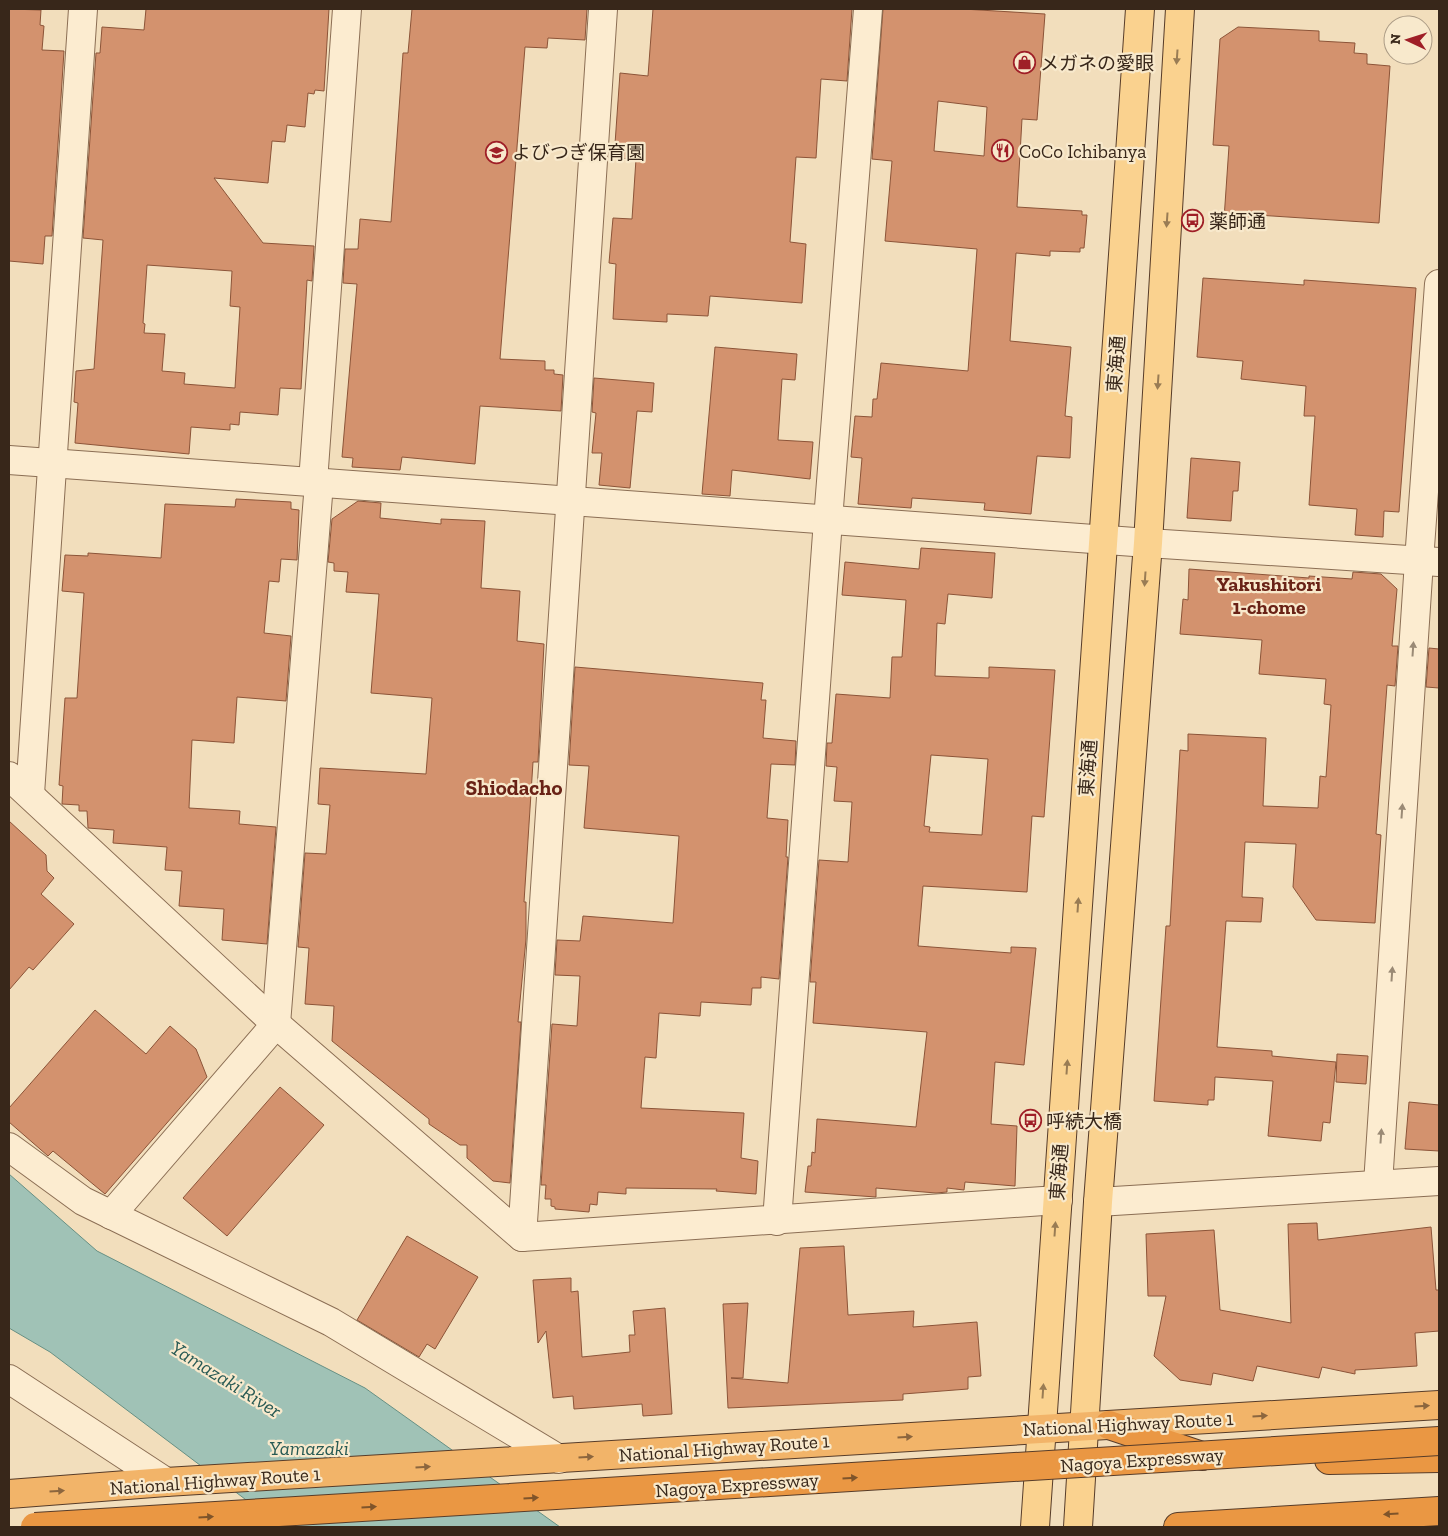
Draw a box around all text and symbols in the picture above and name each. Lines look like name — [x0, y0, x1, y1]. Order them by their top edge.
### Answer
north arrow — [1383, 15, 1433, 65]
text: N — [1387, 33, 1404, 45]
one-way arrow — [1173, 50, 1181, 66]
shop icon: メガネの愛眼 — [1012, 51, 1036, 75]
place label: メガネの愛眼 — [1040, 52, 1154, 75]
restaurant icon: CoCo Ichibanya — [991, 139, 1015, 163]
school or university icon: よびつぎ保育園 — [484, 140, 508, 164]
place label: CoCo Ichibanya — [1019, 140, 1146, 163]
place label: よびつぎ保育園 — [512, 141, 645, 164]
bus stop icon: 薬師通 — [1181, 209, 1205, 233]
place label: 薬師通 — [1209, 210, 1266, 233]
one-way arrow — [1163, 212, 1171, 228]
street label: 東海通 — [1103, 335, 1129, 393]
one-way arrow — [1153, 374, 1161, 390]
one-way arrow — [1141, 571, 1149, 587]
district label: Yakushitori 1-chome — [1217, 572, 1321, 619]
one-way arrow — [1409, 641, 1417, 657]
street label: 東海通 — [1075, 739, 1101, 797]
district label: Shiodacho — [466, 775, 562, 800]
one-way arrow — [1399, 803, 1407, 819]
one-way arrow — [1075, 897, 1083, 913]
one-way arrow — [1388, 965, 1396, 981]
one-way arrow — [1063, 1059, 1071, 1075]
bus stop icon: 呼続大橋 — [1018, 1109, 1042, 1133]
place label: 呼続大橋 — [1046, 1110, 1122, 1133]
one-way arrow — [1377, 1127, 1385, 1143]
street label: 東海通 — [1046, 1143, 1072, 1201]
one-way arrow — [1052, 1221, 1060, 1237]
water label: Yamazaki River — [166, 1335, 286, 1423]
one-way arrow — [1040, 1383, 1048, 1399]
one-way arrow — [1414, 1402, 1430, 1410]
street label: National Highway Route 1 — [1022, 1407, 1234, 1441]
one-way arrow — [1252, 1411, 1268, 1419]
street label: National Highway Route 1 — [618, 1429, 830, 1467]
one-way arrow — [898, 1433, 914, 1441]
water label: Yamazaki — [269, 1436, 349, 1460]
street label: Nagoya Expressway — [1059, 1443, 1225, 1477]
one-way arrow — [578, 1453, 594, 1461]
street label: National Highway Route 1 — [109, 1462, 321, 1500]
one-way arrow — [415, 1463, 431, 1471]
street label: Nagoya Expressway — [654, 1468, 820, 1502]
one-way arrow — [842, 1474, 858, 1482]
one-way arrow — [50, 1487, 66, 1495]
one-way arrow — [523, 1493, 539, 1501]
one-way arrow — [361, 1503, 377, 1511]
one-way arrow — [1382, 1510, 1398, 1518]
one-way arrow — [199, 1513, 215, 1521]

